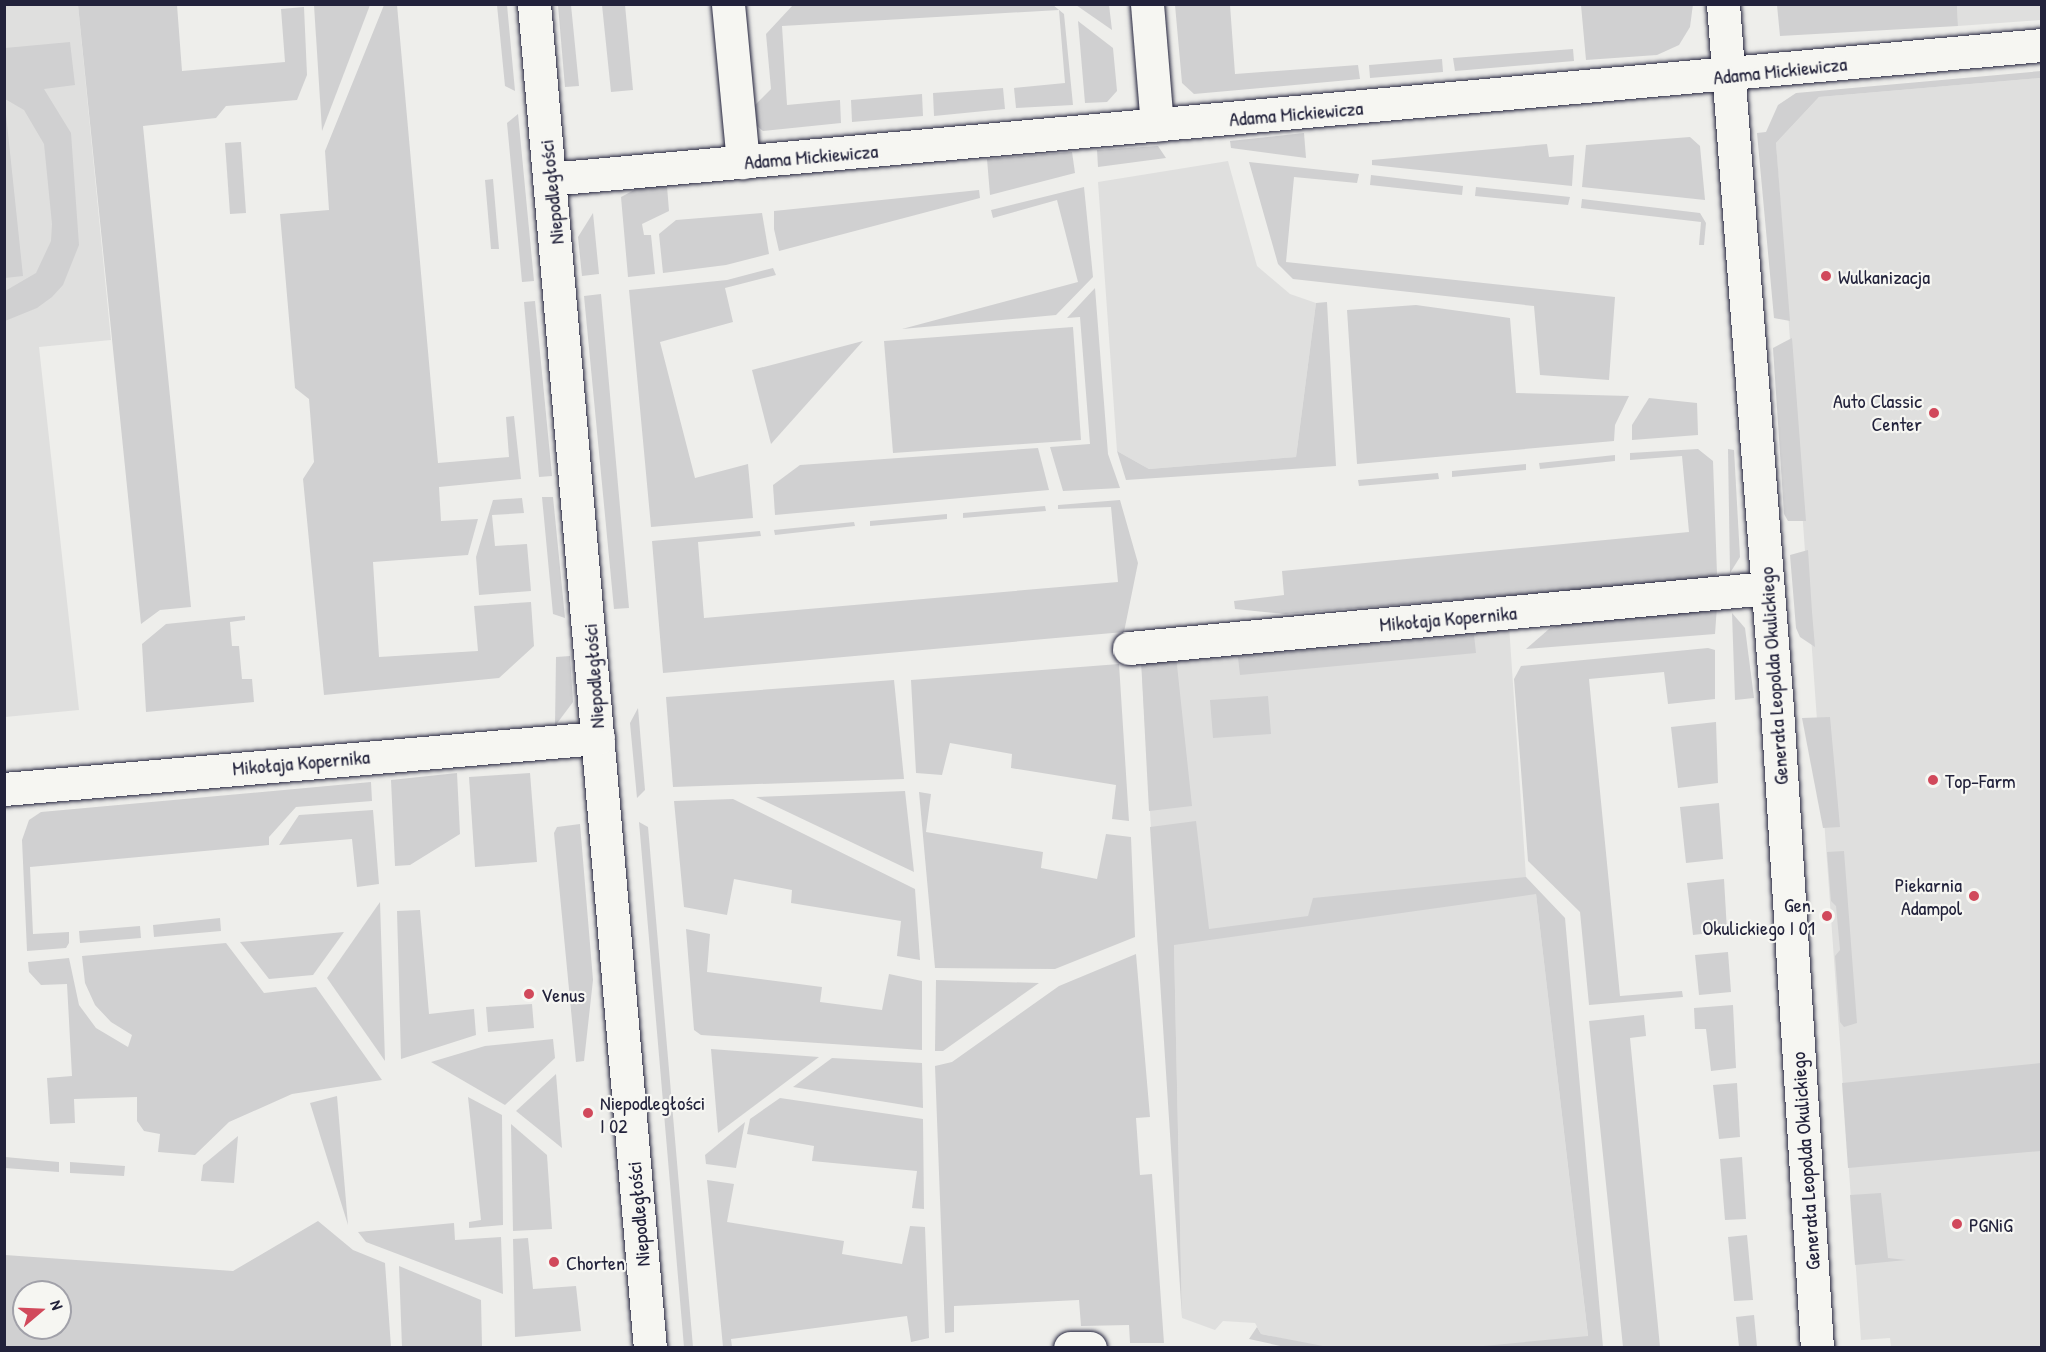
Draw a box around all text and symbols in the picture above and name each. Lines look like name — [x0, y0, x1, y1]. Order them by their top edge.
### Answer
street label: Adama Mickiewicza — [1712, 51, 1848, 89]
street label: Adama Mickiewicza — [1228, 95, 1364, 131]
street label: Niepodległości — [534, 138, 568, 246]
street label: Adama Mickiewicza — [743, 138, 879, 174]
place label: Wulkanizacja — [1838, 264, 1930, 288]
marker: Wulkanizacja — [1819, 269, 1833, 283]
place label: Auto Classic Center — [1833, 389, 1922, 436]
marker: Auto Classic Center — [1927, 406, 1941, 420]
street label: Generała Leopolda Okulickiego — [1753, 566, 1793, 786]
street label: Mikołaja Kopernika — [1378, 600, 1518, 636]
street label: Niepodległości — [577, 623, 609, 729]
street label: Mikołaja Kopernika — [231, 744, 371, 780]
place label: Top-Farm — [1945, 768, 2016, 792]
marker: Top-Farm — [1926, 773, 1940, 787]
place label: Piekarnia Adampol — [1895, 873, 1962, 920]
marker: Piekarnia Adampol — [1967, 889, 1981, 903]
place label: Gen. Okulickiego I 01 — [1702, 892, 1815, 939]
marker: Gen. Okulickiego I 01 — [1820, 909, 1834, 923]
place label: Venus — [541, 982, 585, 1006]
marker: Venus — [522, 987, 536, 1001]
street label: Generała Leopolda Okulickiego — [1785, 1051, 1825, 1271]
place label: Niepodległości I 02 — [600, 1090, 705, 1137]
marker: Niepodległości I 02 — [581, 1106, 595, 1120]
street label: Niepodległości — [621, 1161, 655, 1267]
place label: PGNiG — [1969, 1212, 2013, 1236]
marker: PGNiG — [1950, 1217, 1964, 1231]
place label: Chorten — [566, 1250, 625, 1274]
marker: Chorten — [547, 1255, 561, 1269]
north arrow — [12, 1280, 72, 1340]
text: N — [45, 1297, 69, 1312]

